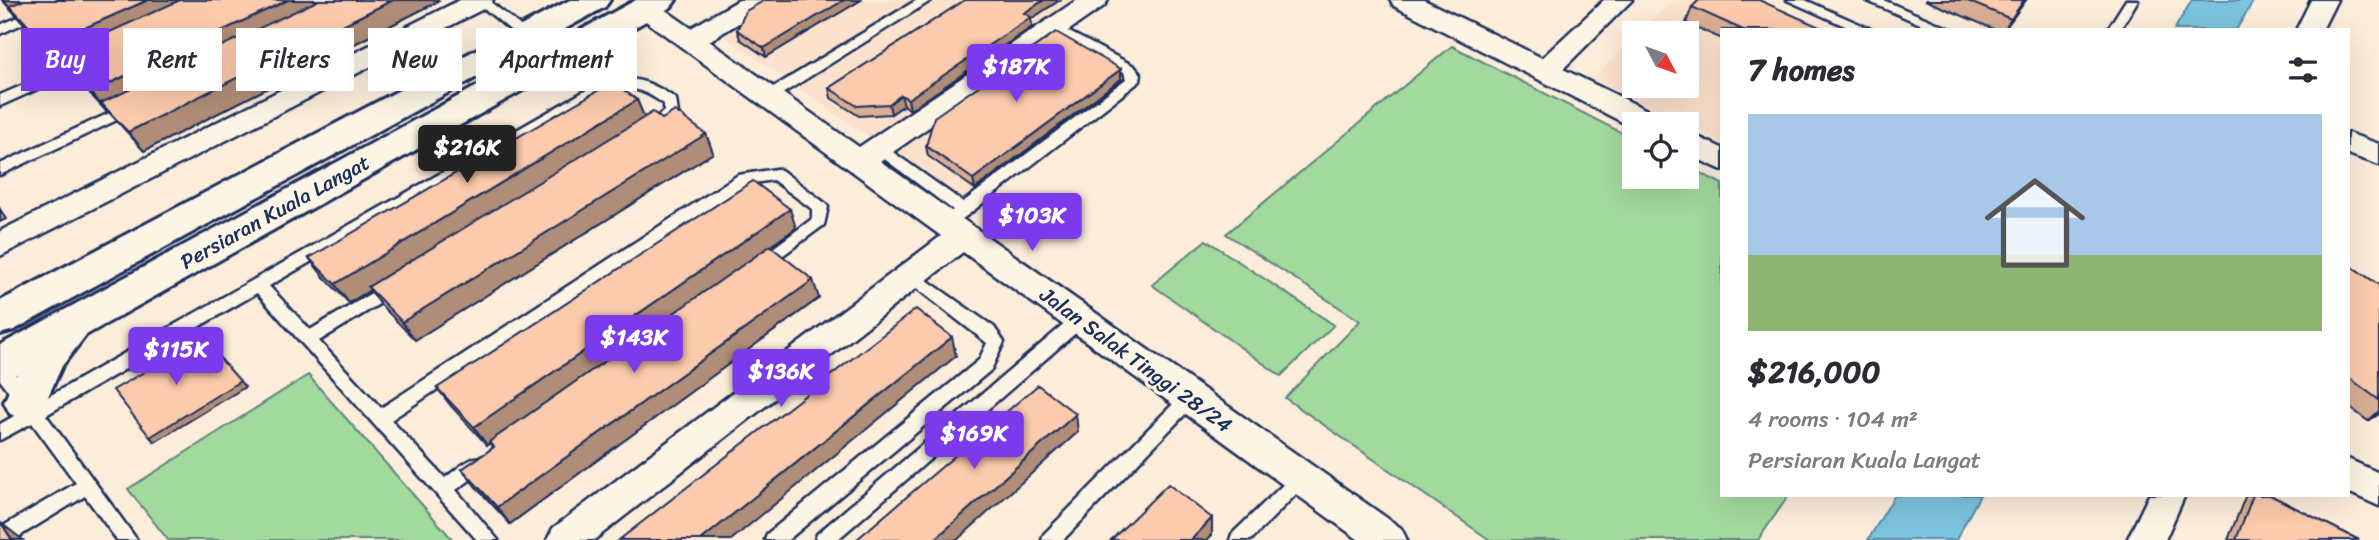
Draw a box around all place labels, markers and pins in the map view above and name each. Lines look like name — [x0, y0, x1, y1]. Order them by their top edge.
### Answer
pin: $187K — [967, 44, 1065, 104]
pin: $216K — [418, 125, 516, 185]
pin: $103K — [983, 194, 1081, 253]
pin: $143K — [585, 316, 683, 375]
pin: $115K — [127, 328, 225, 387]
pin: $136K — [732, 350, 830, 409]
pin: $169K — [925, 412, 1023, 471]

